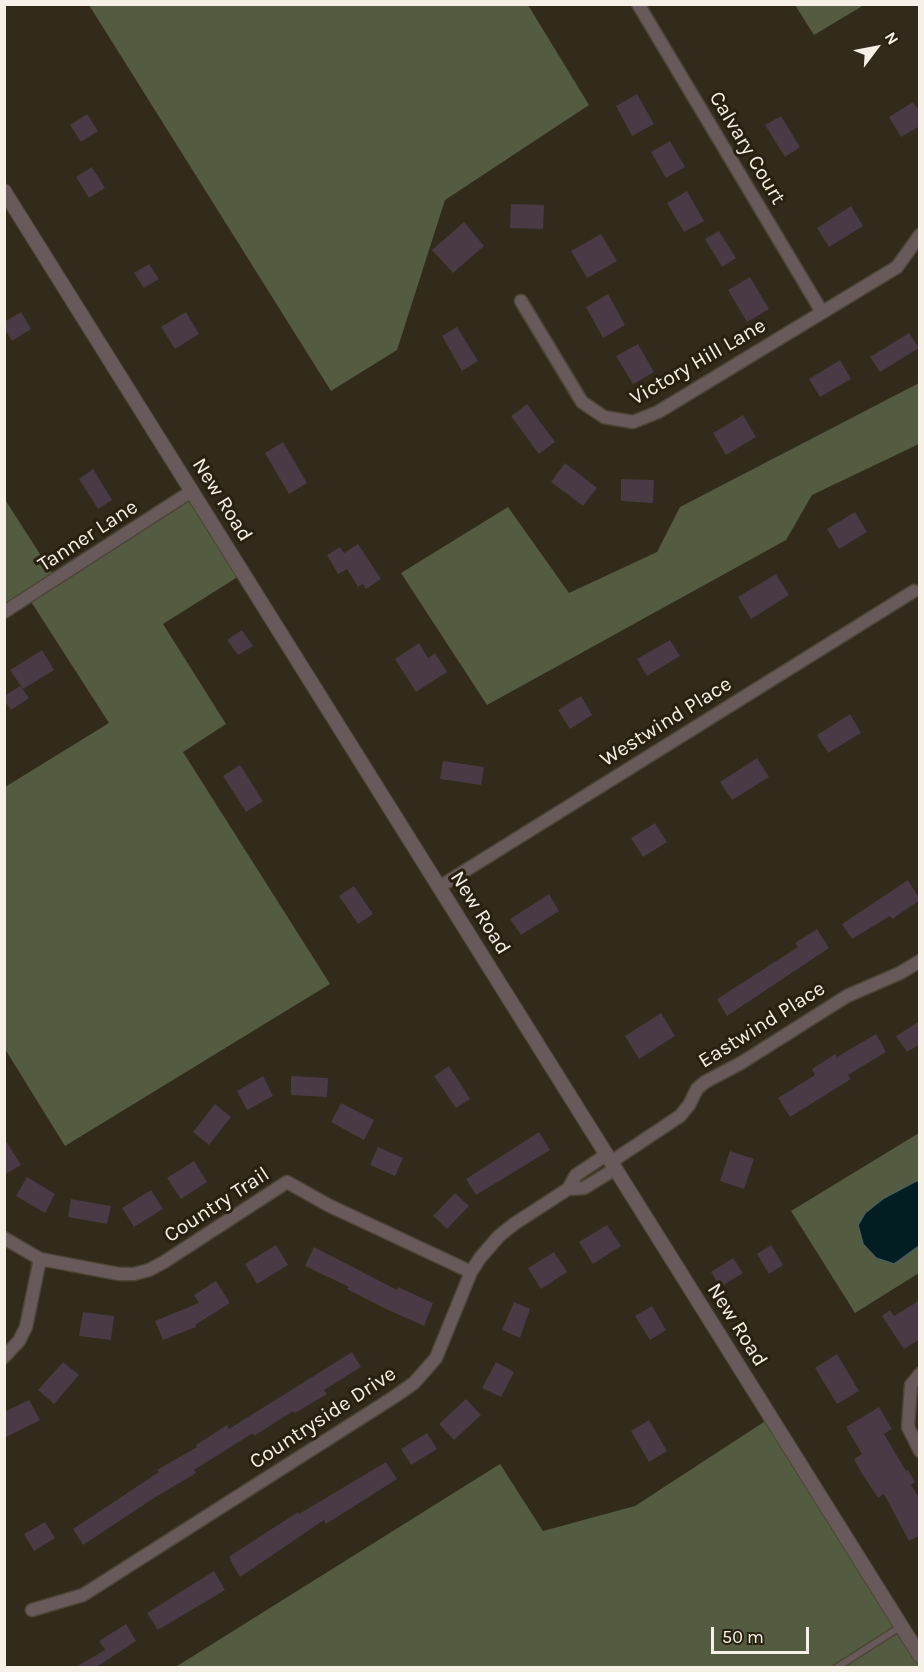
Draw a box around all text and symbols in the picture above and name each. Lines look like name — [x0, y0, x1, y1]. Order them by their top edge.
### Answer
north arrow — [846, 18, 906, 78]
text: N — [881, 28, 903, 48]
street label: Calvary Court — [703, 87, 791, 209]
street label: Victory Hill Lane — [626, 313, 770, 411]
street label: New Road — [186, 454, 258, 546]
street label: Tanner Lane — [33, 494, 143, 578]
street label: Westwind Place — [596, 672, 736, 772]
street label: New Road — [444, 867, 516, 959]
street label: Eastwind Place — [694, 976, 830, 1074]
street label: Country Trail — [160, 1162, 274, 1248]
street label: New Road — [701, 1279, 773, 1371]
street label: Countryside Drive — [245, 1361, 401, 1475]
scale bar — [714, 1615, 812, 1653]
text: 50 m — [722, 1626, 764, 1648]

